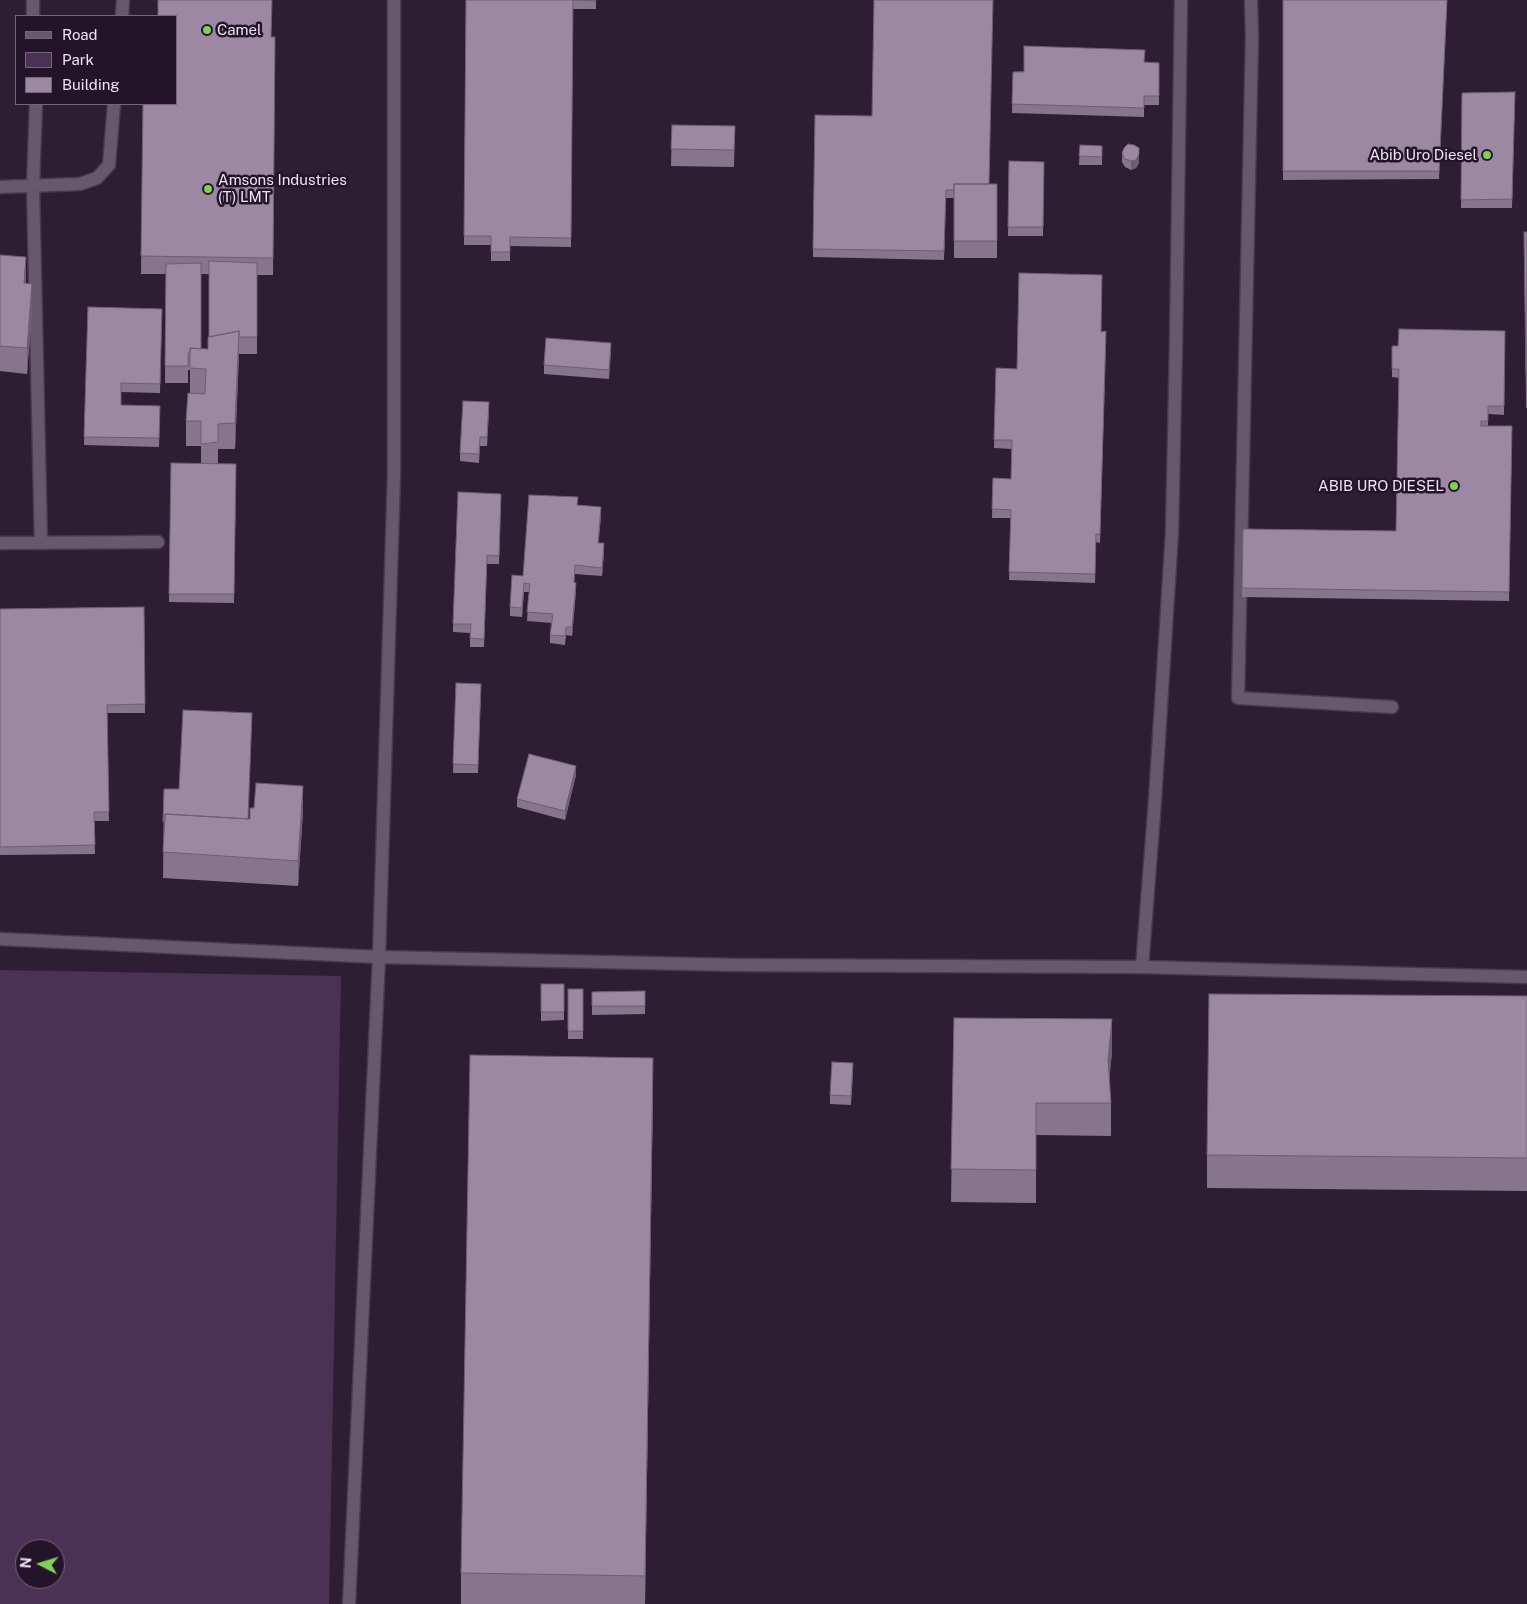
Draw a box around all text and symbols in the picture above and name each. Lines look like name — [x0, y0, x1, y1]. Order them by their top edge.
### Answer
legend — [15, 15, 178, 105]
place label: Camel — [217, 21, 262, 39]
marker: Camel — [201, 24, 213, 36]
text: Road — [62, 26, 98, 43]
text: Park — [62, 51, 94, 68]
text: Building — [62, 76, 120, 93]
place label: Abib Uro Diesel — [1369, 146, 1477, 164]
marker: Abib Uro Diesel — [1481, 149, 1493, 161]
place label: Amsons Industries (T) LMT — [218, 171, 347, 206]
marker: Amsons Industries (T) LMT — [202, 183, 214, 195]
place label: ABIB URO DIESEL — [1318, 477, 1444, 495]
marker: ABIB URO DIESEL — [1448, 480, 1460, 492]
north arrow — [15, 1539, 65, 1589]
text: N — [18, 1557, 34, 1569]

